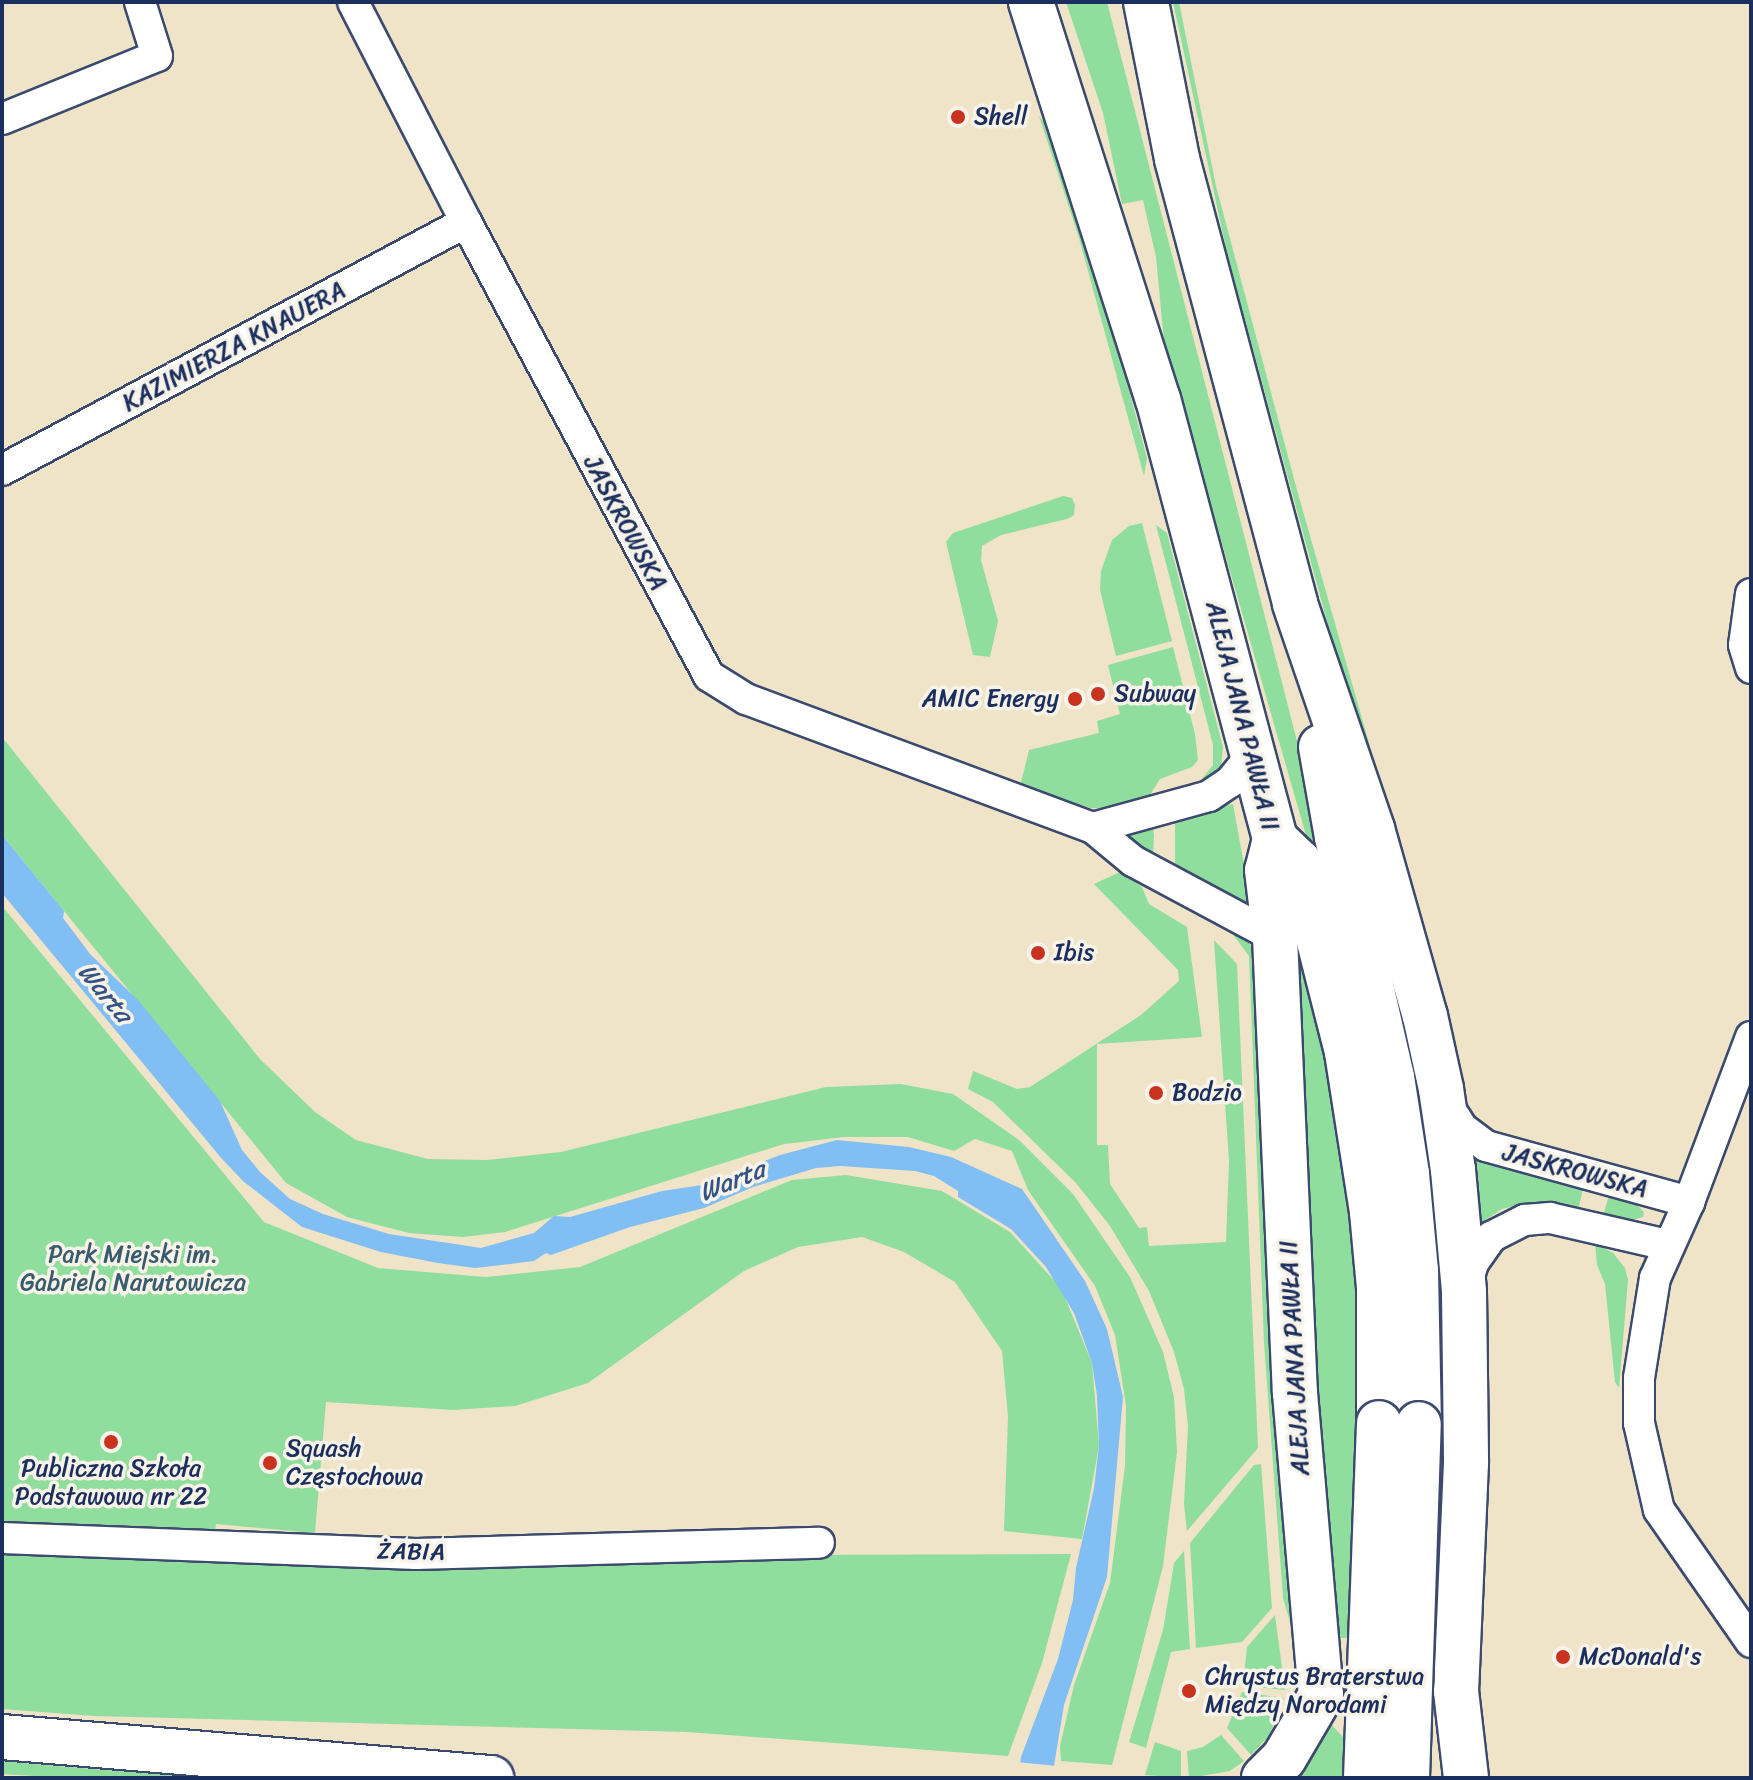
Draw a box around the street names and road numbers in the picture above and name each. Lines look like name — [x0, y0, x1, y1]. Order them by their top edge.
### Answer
street label: KAZIMIERZA KNAUERA — [118, 276, 350, 418]
street label: JASKROWSKA — [577, 451, 673, 595]
street label: ALEJA JANA PAWŁA II — [1200, 598, 1284, 834]
street label: JASKROWSKA — [1500, 1138, 1650, 1204]
street label: ALEJA JANA PAWŁA II — [1274, 1240, 1316, 1476]
street label: ŻABIA — [377, 1537, 445, 1567]

